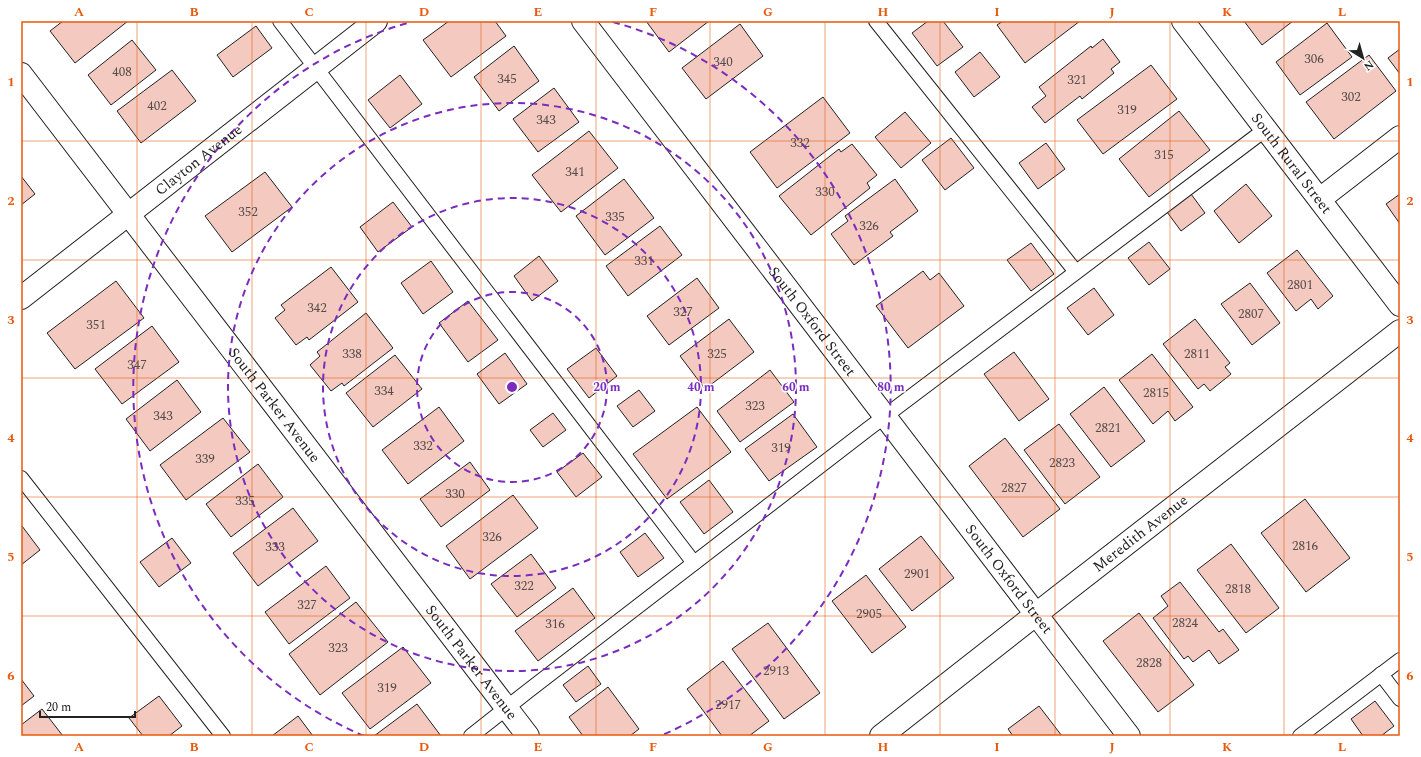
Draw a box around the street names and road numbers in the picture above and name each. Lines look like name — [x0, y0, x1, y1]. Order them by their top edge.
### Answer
street label: South Rural Street — [1246, 108, 1338, 219]
street label: Clayton Avenue — [150, 118, 247, 201]
street label: South Oxford Street — [763, 262, 862, 381]
street label: South Parker Avenue — [223, 343, 326, 468]
street label: Meredith Avenue — [1088, 489, 1193, 578]
street label: South Oxford Street — [960, 519, 1059, 639]
street label: South Parker Avenue — [420, 600, 523, 725]

